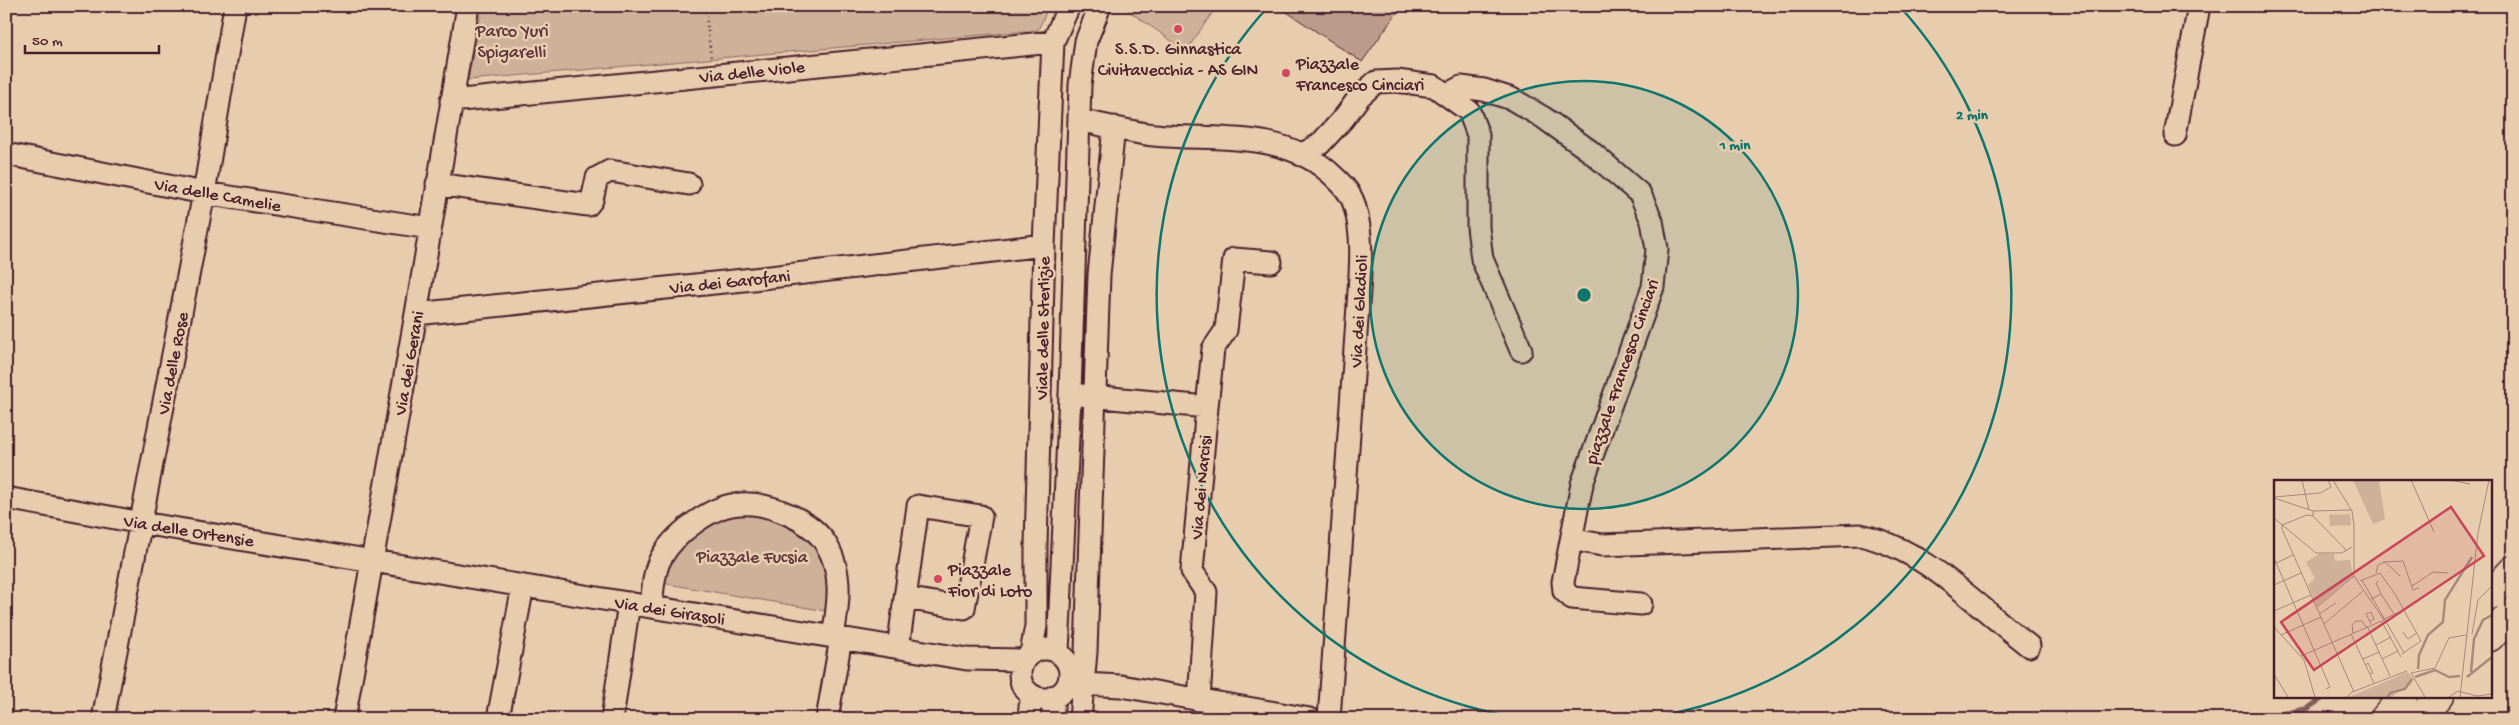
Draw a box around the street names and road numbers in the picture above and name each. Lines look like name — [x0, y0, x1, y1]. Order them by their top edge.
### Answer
street label: Via delle Viole — [697, 57, 807, 90]
street label: Via delle Camelie — [151, 175, 283, 218]
street label: Via dei Gladioli — [1347, 254, 1374, 369]
street label: Viale delle Sterlizie — [1033, 256, 1056, 401]
street label: Via dei Garofani — [668, 267, 792, 300]
street label: piazzale Francesco Cinciari — [1581, 276, 1665, 468]
street label: Via delle Rose — [154, 310, 195, 418]
street label: Via dei Gerani — [391, 310, 430, 418]
street label: Via dei Narcisi — [1187, 434, 1218, 541]
street label: Via delle Ortensie — [121, 512, 256, 553]
street label: Via dei Girasoli — [612, 593, 726, 632]

